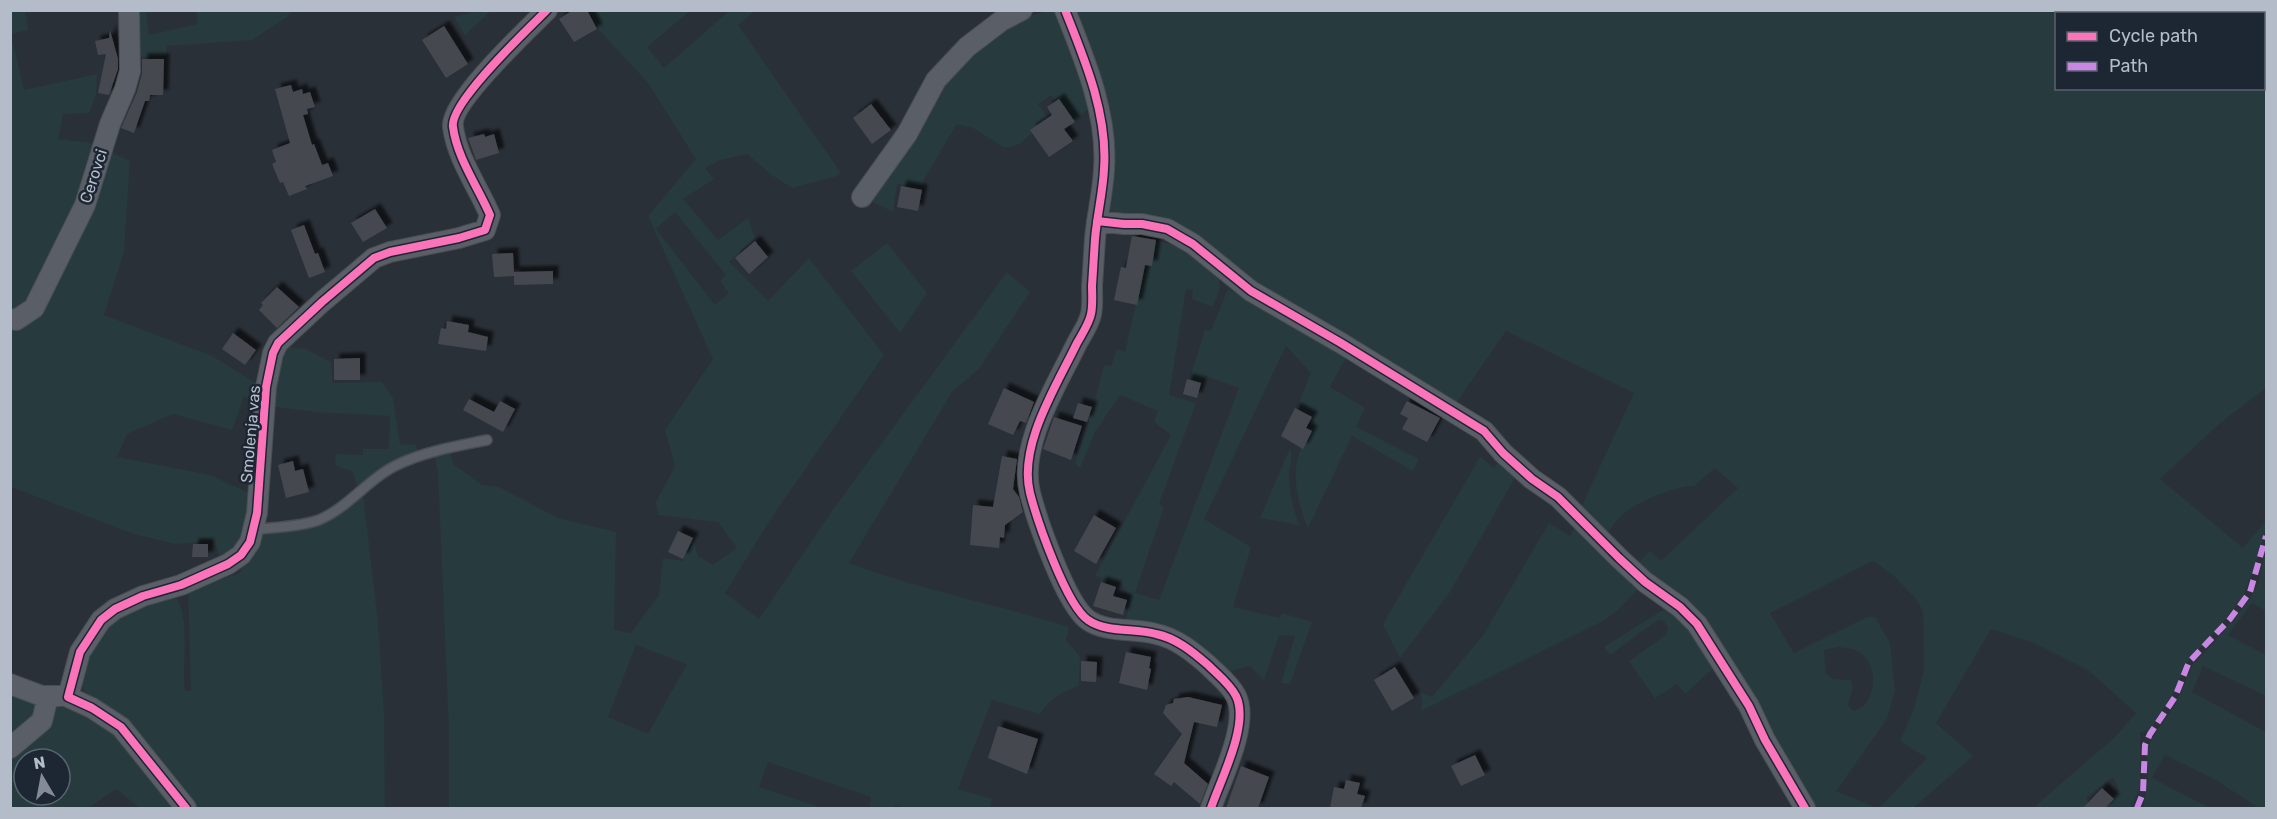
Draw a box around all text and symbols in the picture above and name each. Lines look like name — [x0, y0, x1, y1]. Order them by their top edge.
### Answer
legend — [2055, 12, 2265, 90]
text: Cycle path — [2109, 25, 2198, 47]
text: Path — [2109, 55, 2148, 77]
street label: Cerovci — [76, 147, 111, 206]
street label: Smolenja vas — [237, 384, 264, 484]
north arrow — [12, 747, 72, 807]
text: N — [32, 752, 47, 773]

